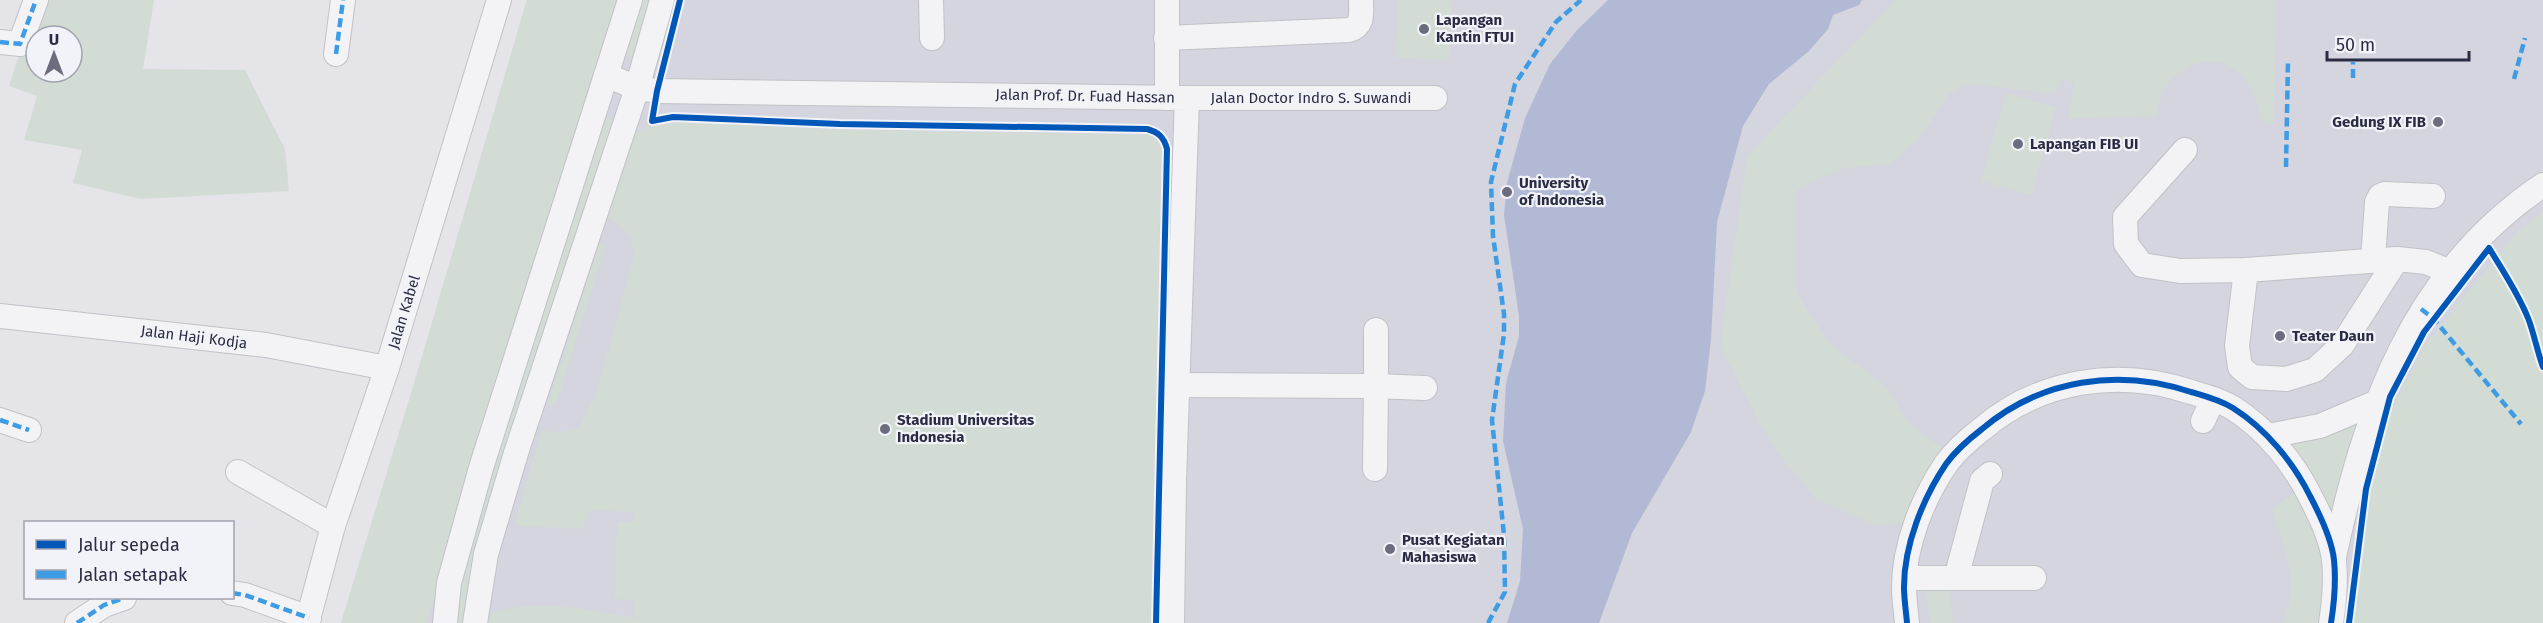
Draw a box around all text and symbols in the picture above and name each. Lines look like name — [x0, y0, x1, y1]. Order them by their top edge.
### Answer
place label: Lapangan Kantin FTUI — [1436, 11, 1514, 46]
marker: Lapangan Kantin FTUI — [1417, 22, 1431, 36]
north arrow — [24, 24, 84, 84]
scale bar — [2327, 24, 2470, 62]
text: U — [49, 30, 59, 49]
text: 50 m — [2336, 34, 2375, 56]
street label: Jalan Prof. Dr. Fuad Hassan — [995, 85, 1175, 107]
street label: Jalan Doctor Indro S. Suwandi — [1211, 89, 1411, 107]
place label: Gedung IX FIB — [2332, 113, 2426, 131]
marker: Gedung IX FIB — [2431, 115, 2445, 129]
place label: Lapangan FIB UI — [2030, 135, 2138, 153]
marker: Lapangan FIB UI — [2011, 137, 2025, 151]
place label: University of Indonesia — [1519, 174, 1604, 209]
marker: University of Indonesia — [1500, 185, 1514, 199]
street label: Jalan Kabel — [384, 272, 424, 351]
street label: Jalan Haji Kodja — [140, 322, 248, 352]
place label: Teater Daun — [2292, 327, 2374, 345]
marker: Teater Daun — [2273, 329, 2287, 343]
place label: Stadium Universitas Indonesia — [897, 411, 1034, 446]
marker: Stadium Universitas Indonesia — [878, 422, 892, 436]
legend — [24, 521, 234, 599]
place label: Pusat Kegiatan Mahasiswa — [1402, 531, 1505, 566]
text: Jalur sepeda — [78, 534, 180, 556]
marker: Pusat Kegiatan Mahasiswa — [1383, 542, 1397, 556]
text: Jalan setapak — [78, 564, 188, 586]

